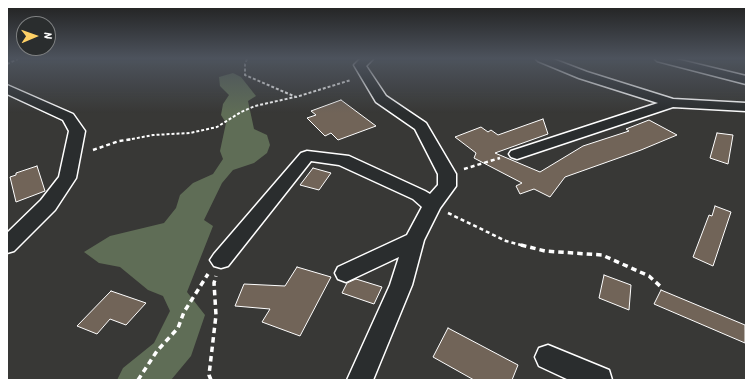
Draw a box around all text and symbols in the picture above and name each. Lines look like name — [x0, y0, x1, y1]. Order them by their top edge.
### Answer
north arrow — [16, 16, 56, 56]
text: N — [38, 32, 56, 39]

